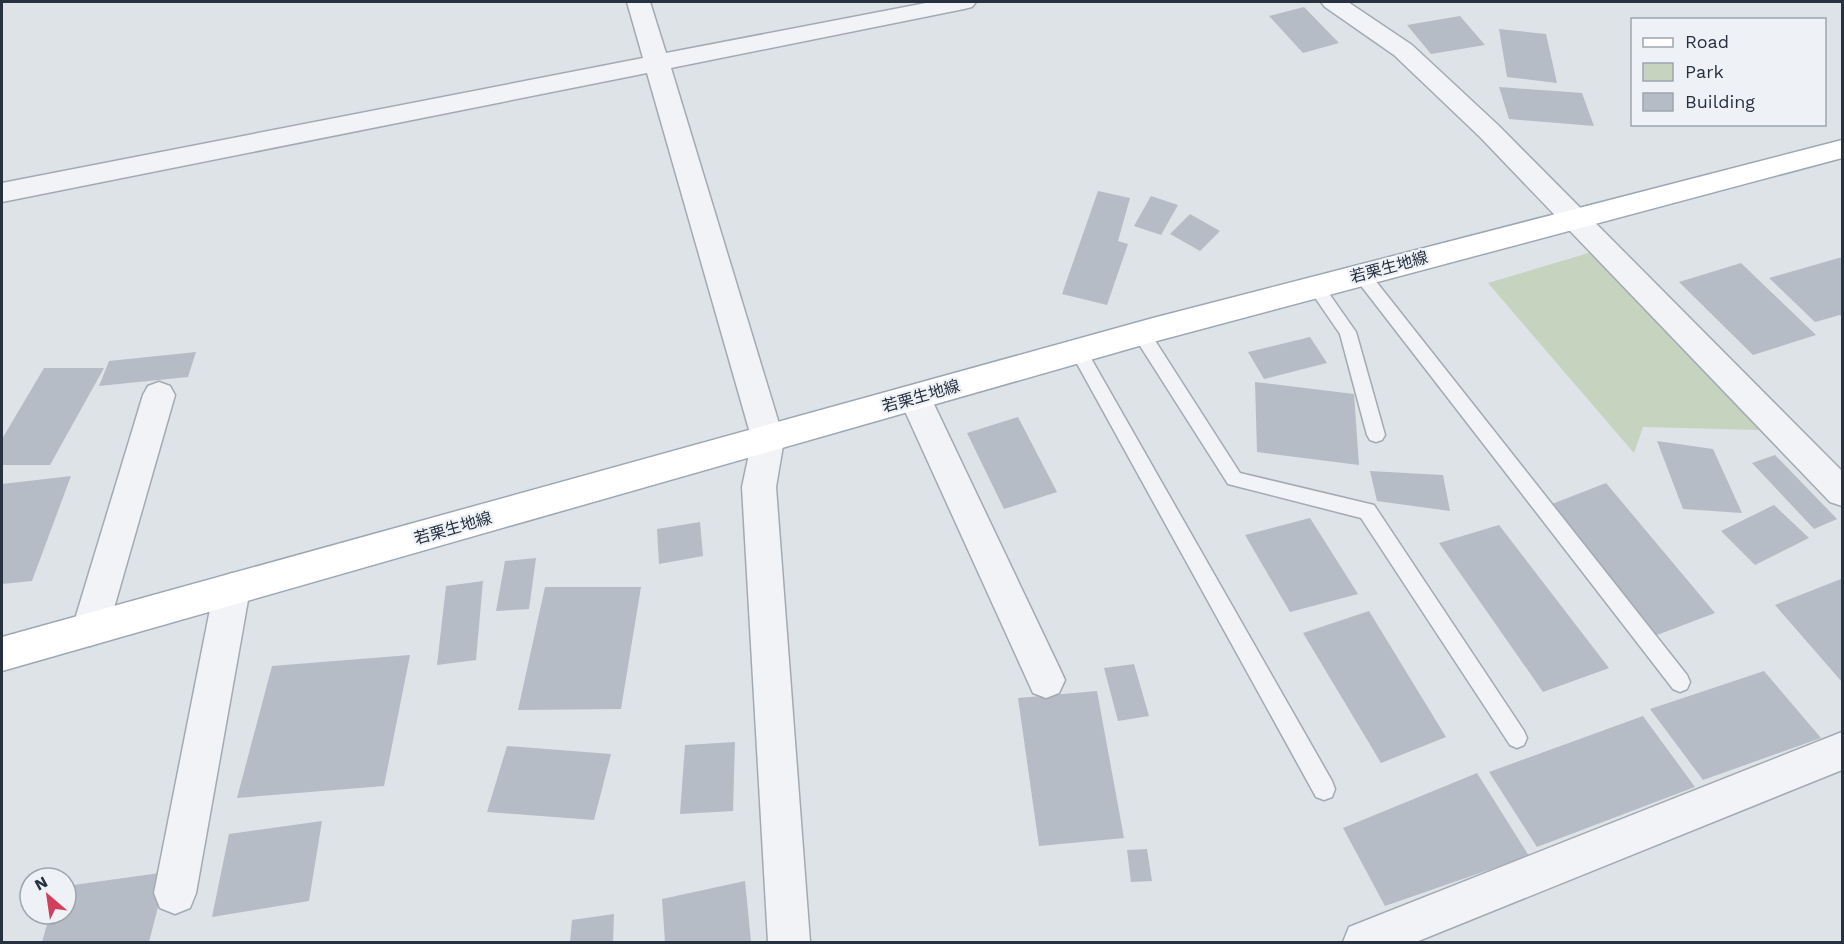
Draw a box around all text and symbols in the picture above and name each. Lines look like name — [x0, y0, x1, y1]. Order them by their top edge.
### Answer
legend — [1631, 18, 1826, 126]
text: Road — [1685, 31, 1729, 52]
text: Park — [1685, 61, 1724, 82]
text: Building — [1685, 91, 1755, 112]
street label: 若栗生地線 — [1348, 247, 1430, 287]
street label: 若栗生地線 — [880, 376, 962, 416]
street label: 若栗生地線 — [412, 508, 494, 548]
north arrow — [18, 866, 78, 926]
text: N — [31, 872, 51, 895]

